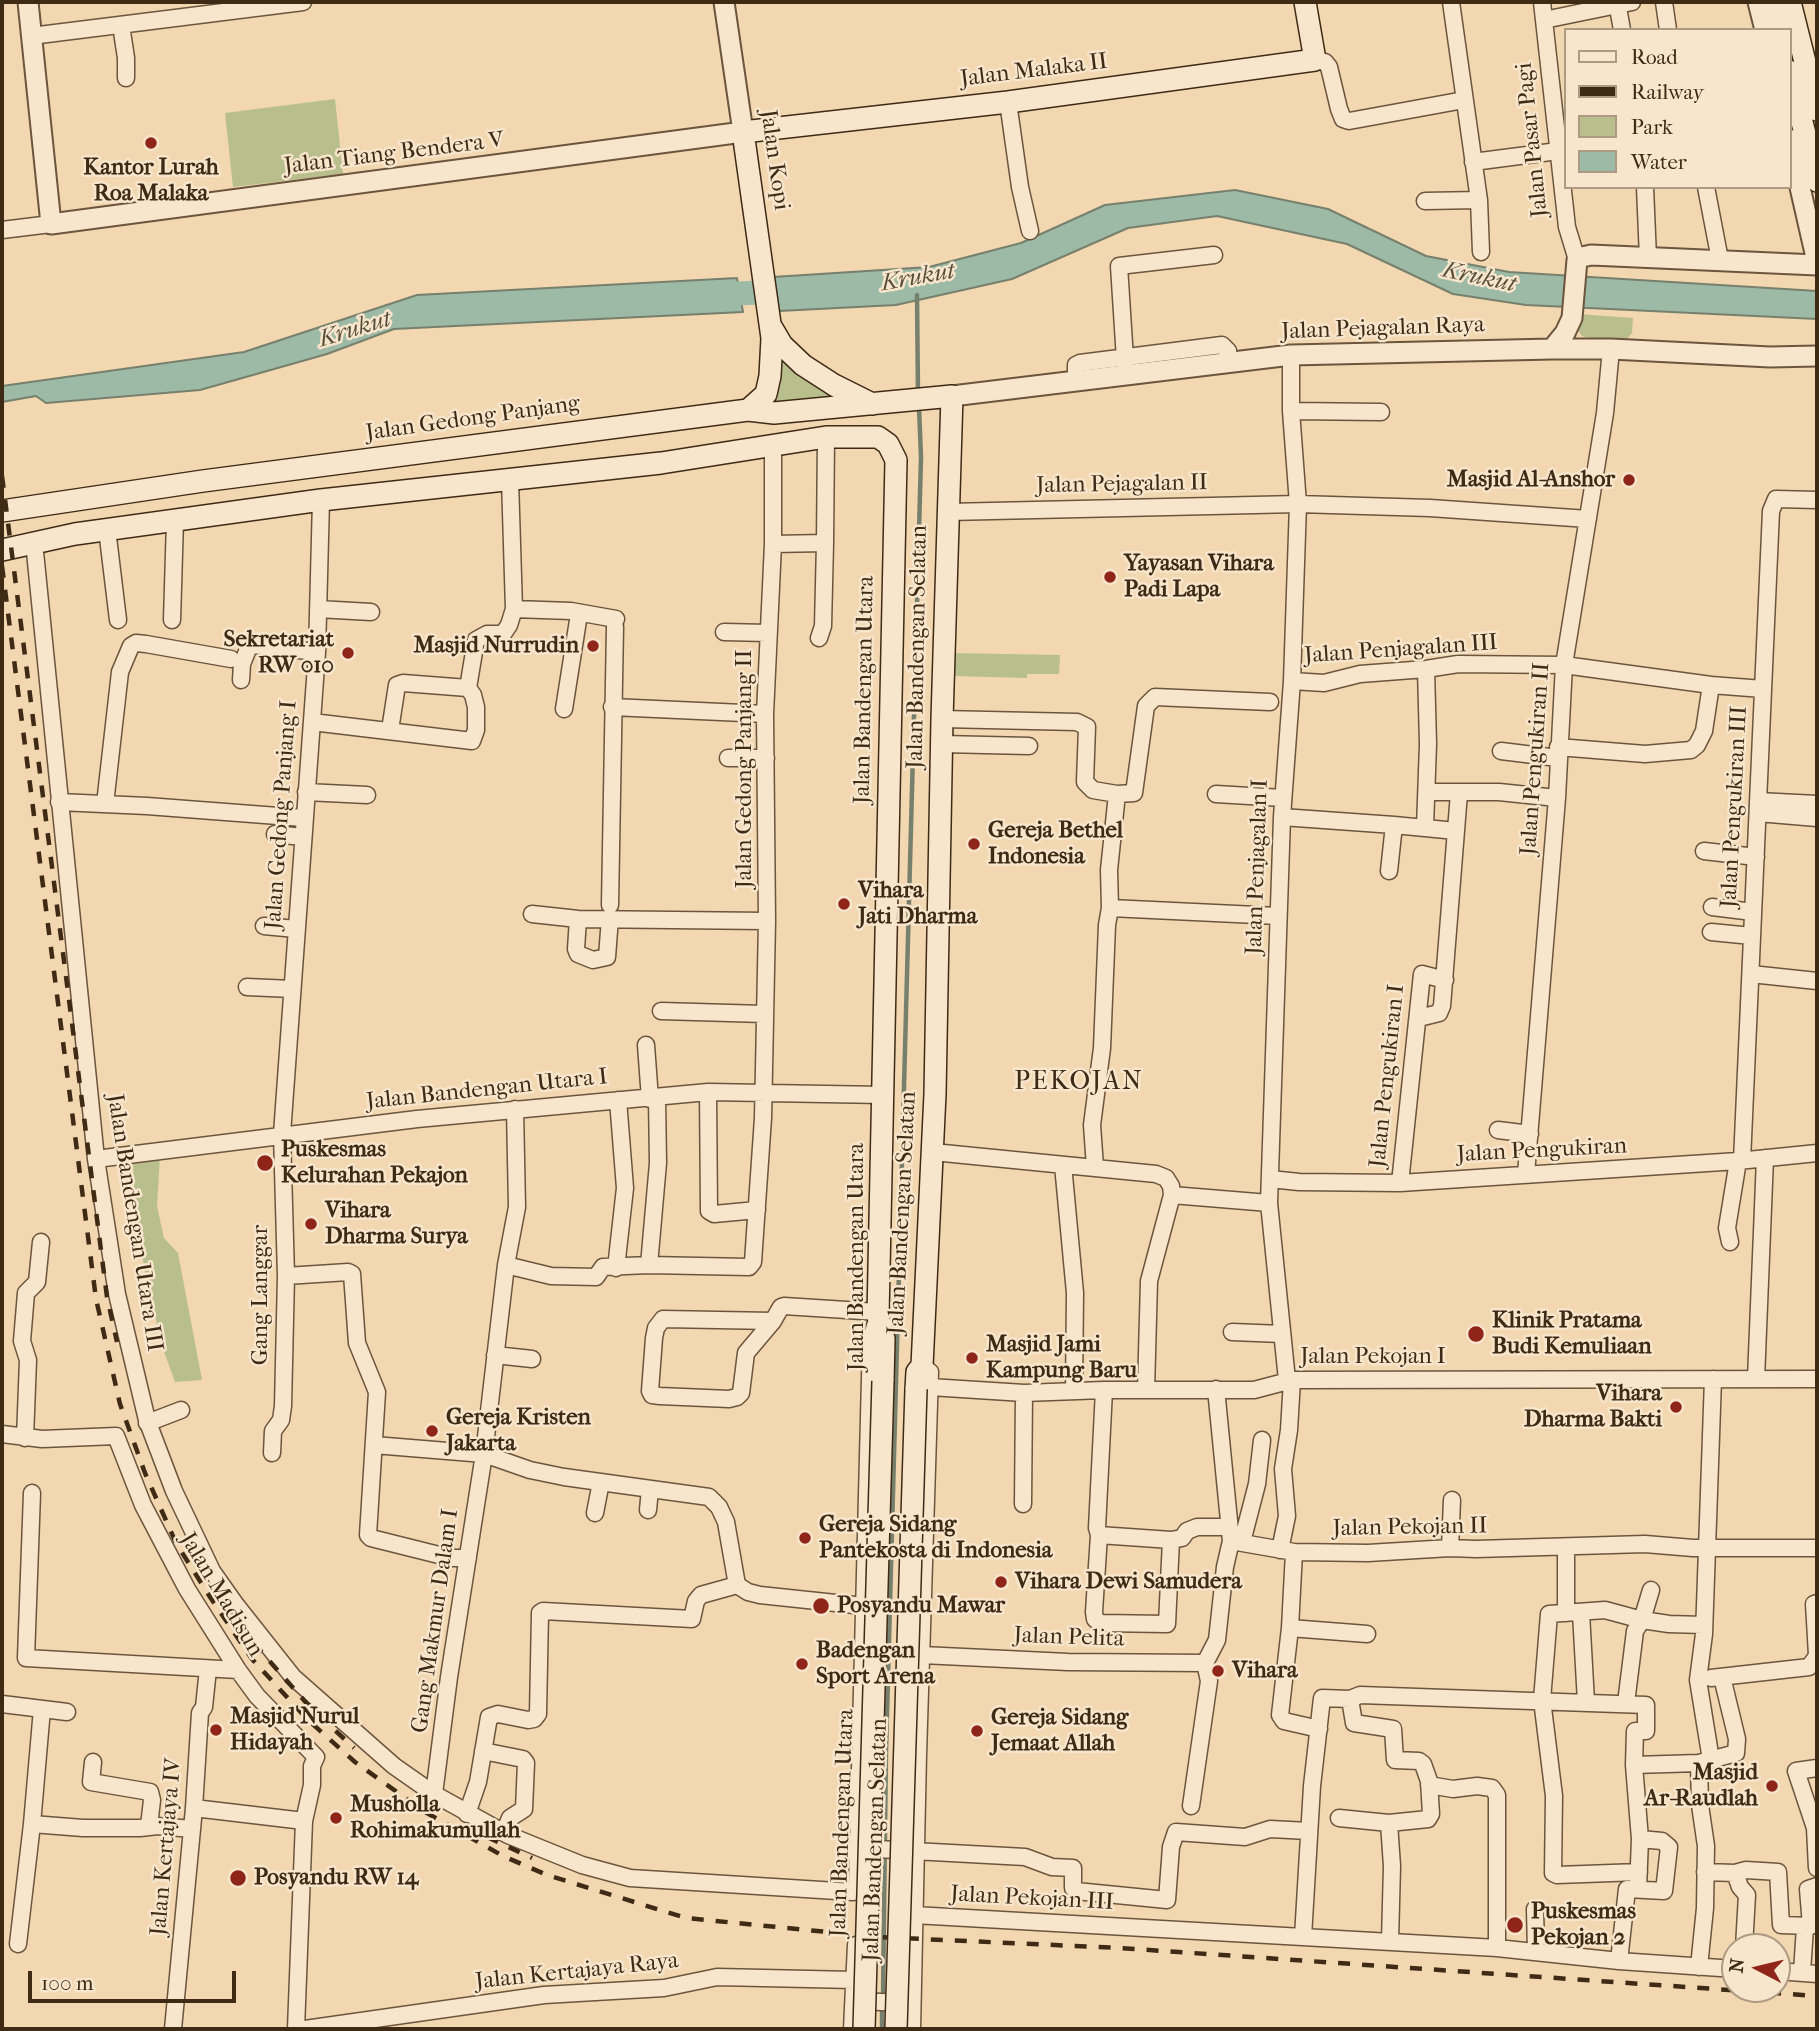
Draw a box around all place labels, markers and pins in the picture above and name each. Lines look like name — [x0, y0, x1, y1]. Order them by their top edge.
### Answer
marker: Kantor Lurah Roa Malaka — [143, 135, 159, 151]
place label: Kantor Lurah Roa Malaka — [83, 154, 219, 208]
place label: Masjid Al-Anshor — [1447, 466, 1615, 494]
marker: Masjid Al-Anshor — [1621, 472, 1637, 488]
place label: Yayasan Vihara Padi Lapa — [1124, 550, 1274, 604]
marker: Yayasan Vihara Padi Lapa — [1102, 569, 1118, 585]
place label: Sekretariat RW 010 — [224, 626, 334, 680]
place label: Masjid Nurrudin — [414, 632, 579, 660]
marker: Masjid Nurrudin — [585, 638, 601, 654]
marker: Sekretariat RW 010 — [340, 645, 356, 661]
place label: Gereja Bethel Indonesia — [988, 817, 1123, 871]
marker: Gereja Bethel Indonesia — [966, 836, 982, 852]
place label: Vihara Jati Dharma — [858, 877, 977, 931]
marker: Vihara Jati Dharma — [836, 896, 852, 912]
place label: Puskesmas Kelurahan Pekajon — [281, 1136, 468, 1190]
marker: Puskesmas Kelurahan Pekajon — [255, 1153, 275, 1173]
place label: Vihara Dharma Surya — [325, 1197, 468, 1251]
marker: Vihara Dharma Surya — [303, 1216, 319, 1232]
place label: Klinik Pratama Budi Kemuliaan — [1492, 1307, 1652, 1361]
marker: Klinik Pratama Budi Kemuliaan — [1466, 1324, 1486, 1344]
place label: Masjid Jami Kampung Baru — [986, 1331, 1137, 1385]
marker: Masjid Jami Kampung Baru — [964, 1350, 980, 1366]
place label: Vihara Dharma Bakti — [1524, 1380, 1662, 1434]
marker: Vihara Dharma Bakti — [1668, 1399, 1684, 1415]
place label: Gereja Kristen Jakarta — [446, 1404, 591, 1458]
marker: Gereja Kristen Jakarta — [424, 1423, 440, 1439]
place label: Gereja Sidang Pantekosta di Indonesia — [819, 1511, 1052, 1565]
marker: Gereja Sidang Pantekosta di Indonesia — [797, 1530, 813, 1546]
place label: Vihara Dewi Samudera — [1015, 1568, 1242, 1596]
marker: Vihara Dewi Samudera — [993, 1574, 1009, 1590]
place label: Posyandu Mawar — [837, 1592, 1005, 1620]
marker: Posyandu Mawar — [811, 1596, 831, 1616]
place label: Badengan Sport Arena — [816, 1637, 935, 1691]
marker: Badengan Sport Arena — [794, 1656, 810, 1672]
place label: Vihara — [1232, 1657, 1298, 1685]
marker: Vihara — [1210, 1663, 1226, 1679]
place label: Masjid Nurul Hidayah — [230, 1703, 359, 1757]
place label: Gereja Sidang Jemaat Allah — [991, 1704, 1128, 1758]
marker: Masjid Nurul Hidayah — [208, 1722, 224, 1738]
marker: Gereja Sidang Jemaat Allah — [969, 1723, 985, 1739]
place label: Masjid Ar-Raudlah — [1644, 1759, 1758, 1813]
marker: Masjid Ar-Raudlah — [1764, 1778, 1780, 1794]
place label: Musholla Rohimakumullah — [350, 1791, 520, 1845]
marker: Musholla Rohimakumullah — [328, 1810, 344, 1826]
place label: Posyandu RW 14 — [254, 1864, 418, 1892]
marker: Posyandu RW 14 — [228, 1868, 248, 1888]
place label: Puskesmas Pekojan 2 — [1531, 1898, 1636, 1952]
marker: Puskesmas Pekojan 2 — [1505, 1915, 1525, 1935]

